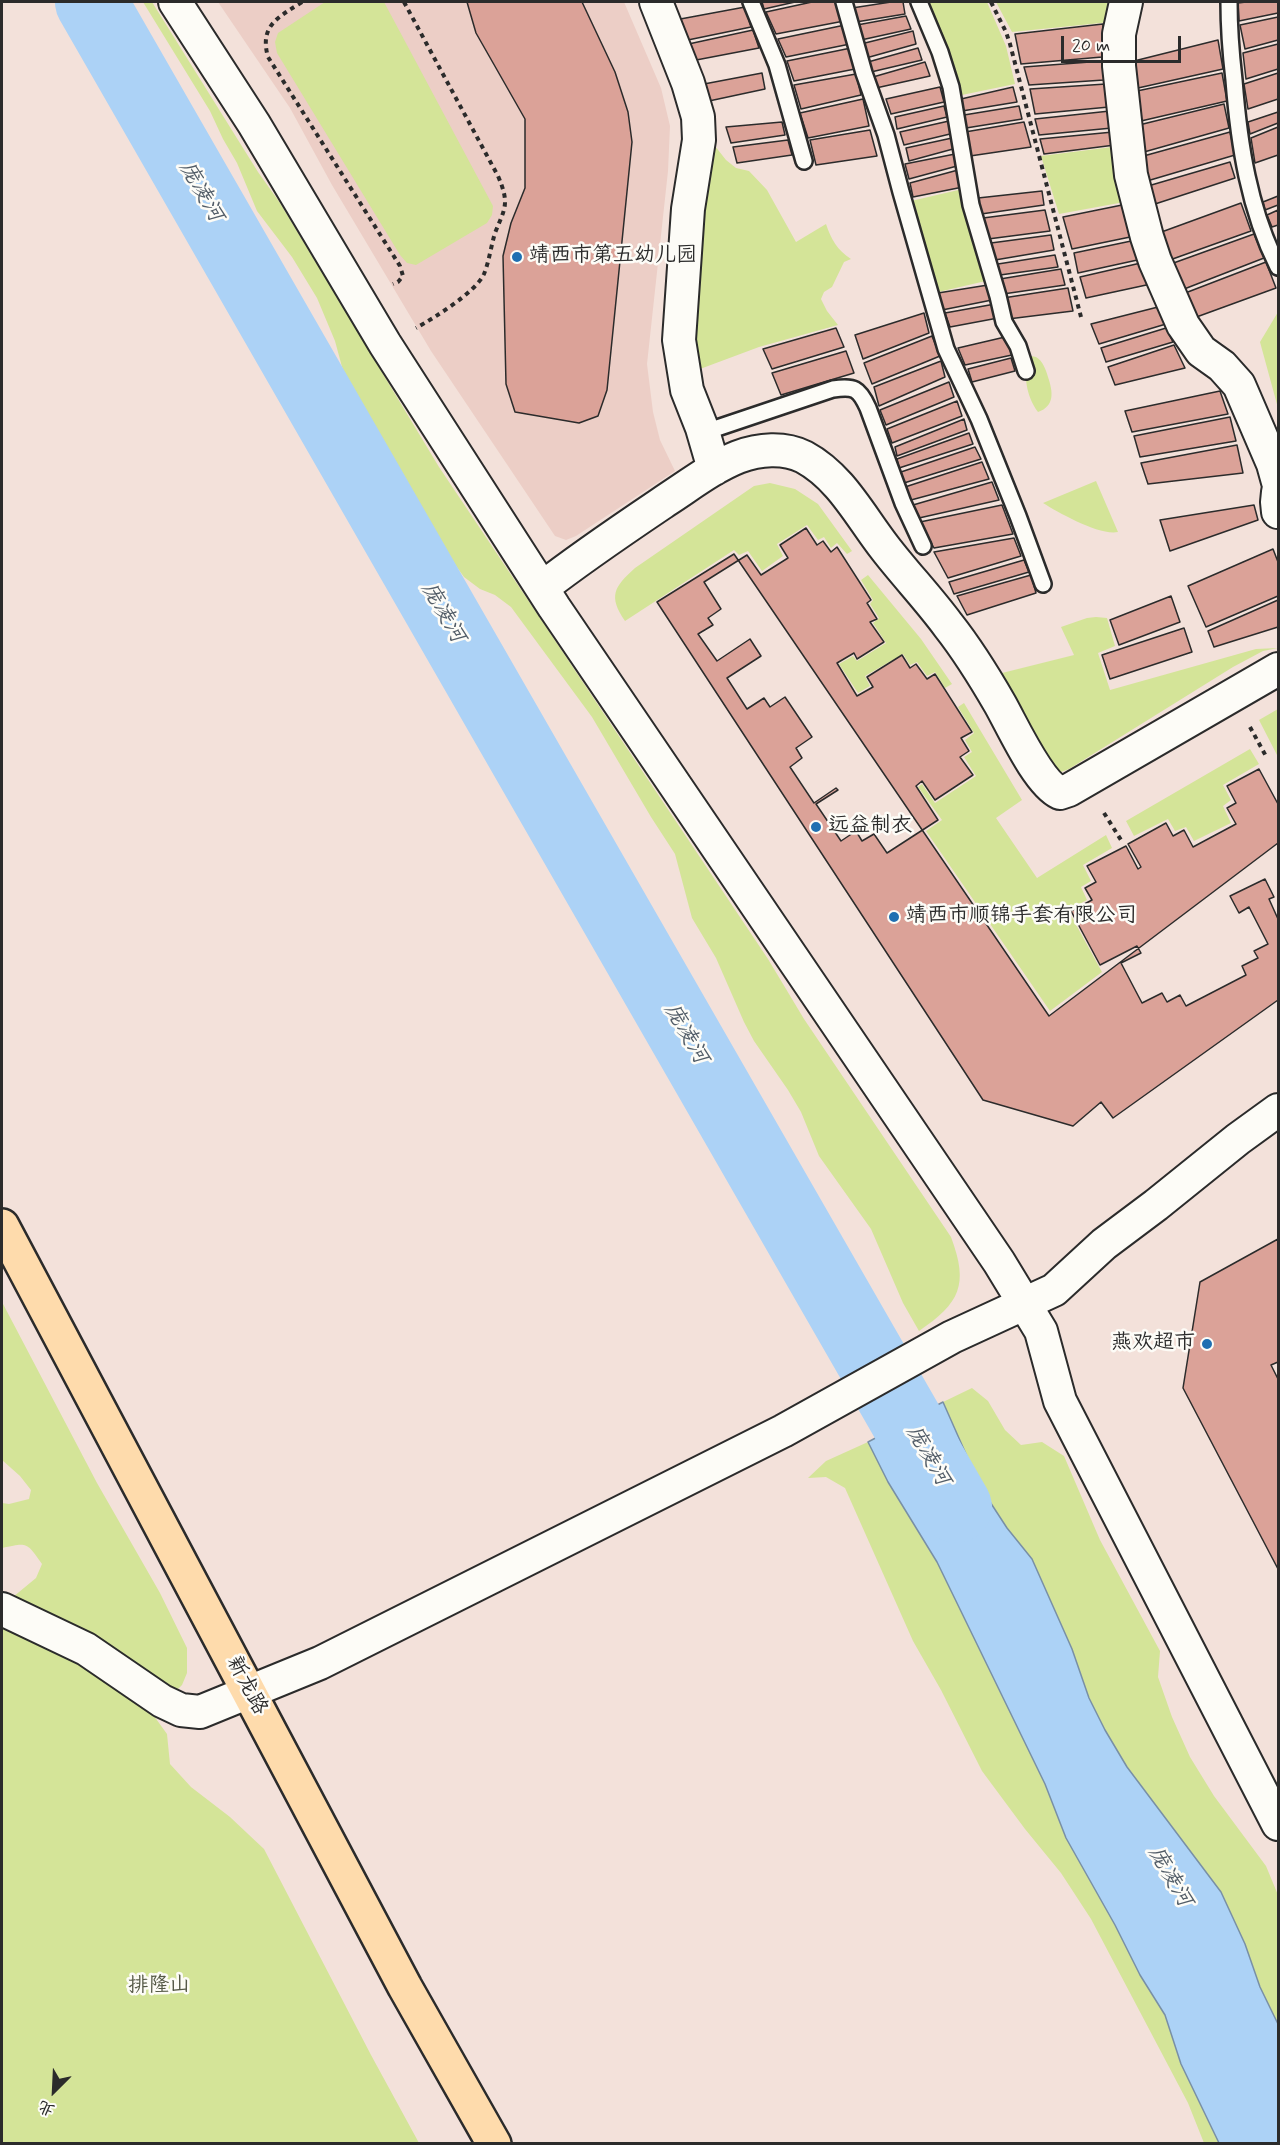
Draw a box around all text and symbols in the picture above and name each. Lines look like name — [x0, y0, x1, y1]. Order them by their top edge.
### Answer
scale bar — [1064, 24, 1184, 62]
text: 20 m — [1072, 34, 1110, 58]
water label: 庞凌河 — [172, 157, 228, 227]
place label: 靖西市第五幼儿园 — [529, 244, 697, 270]
marker: 靖西市第五幼儿园 — [510, 250, 524, 264]
water label: 庞凌河 — [414, 578, 470, 648]
place label: 远益制衣 — [828, 814, 912, 840]
marker: 远益制衣 — [809, 820, 823, 834]
place label: 靖西市顺锦手套有限公司 — [906, 904, 1137, 930]
marker: 靖西市顺锦手套有限公司 — [887, 910, 901, 924]
water label: 庞凌河 — [657, 999, 713, 1069]
place label: 燕欢超市 — [1111, 1331, 1195, 1357]
marker: 燕欢超市 — [1200, 1337, 1214, 1351]
water label: 庞凌河 — [899, 1421, 955, 1491]
street label: 新龙路 — [220, 1652, 272, 1720]
water label: 庞凌河 — [1141, 1842, 1197, 1912]
park label: 排隆山 — [128, 1974, 190, 2000]
north arrow — [24, 2061, 84, 2121]
text: 北 — [35, 2095, 58, 2121]

